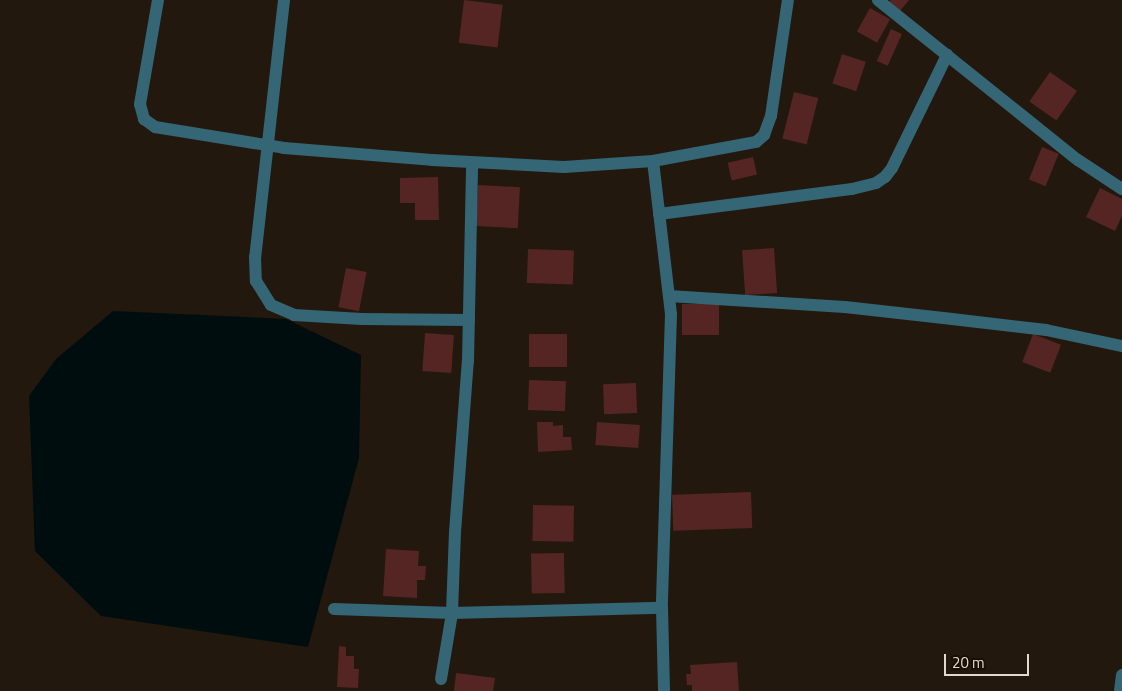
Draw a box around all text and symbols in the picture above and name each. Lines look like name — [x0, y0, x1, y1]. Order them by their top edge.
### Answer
scale bar — [947, 644, 1032, 676]
text: 20 m — [952, 651, 985, 674]

